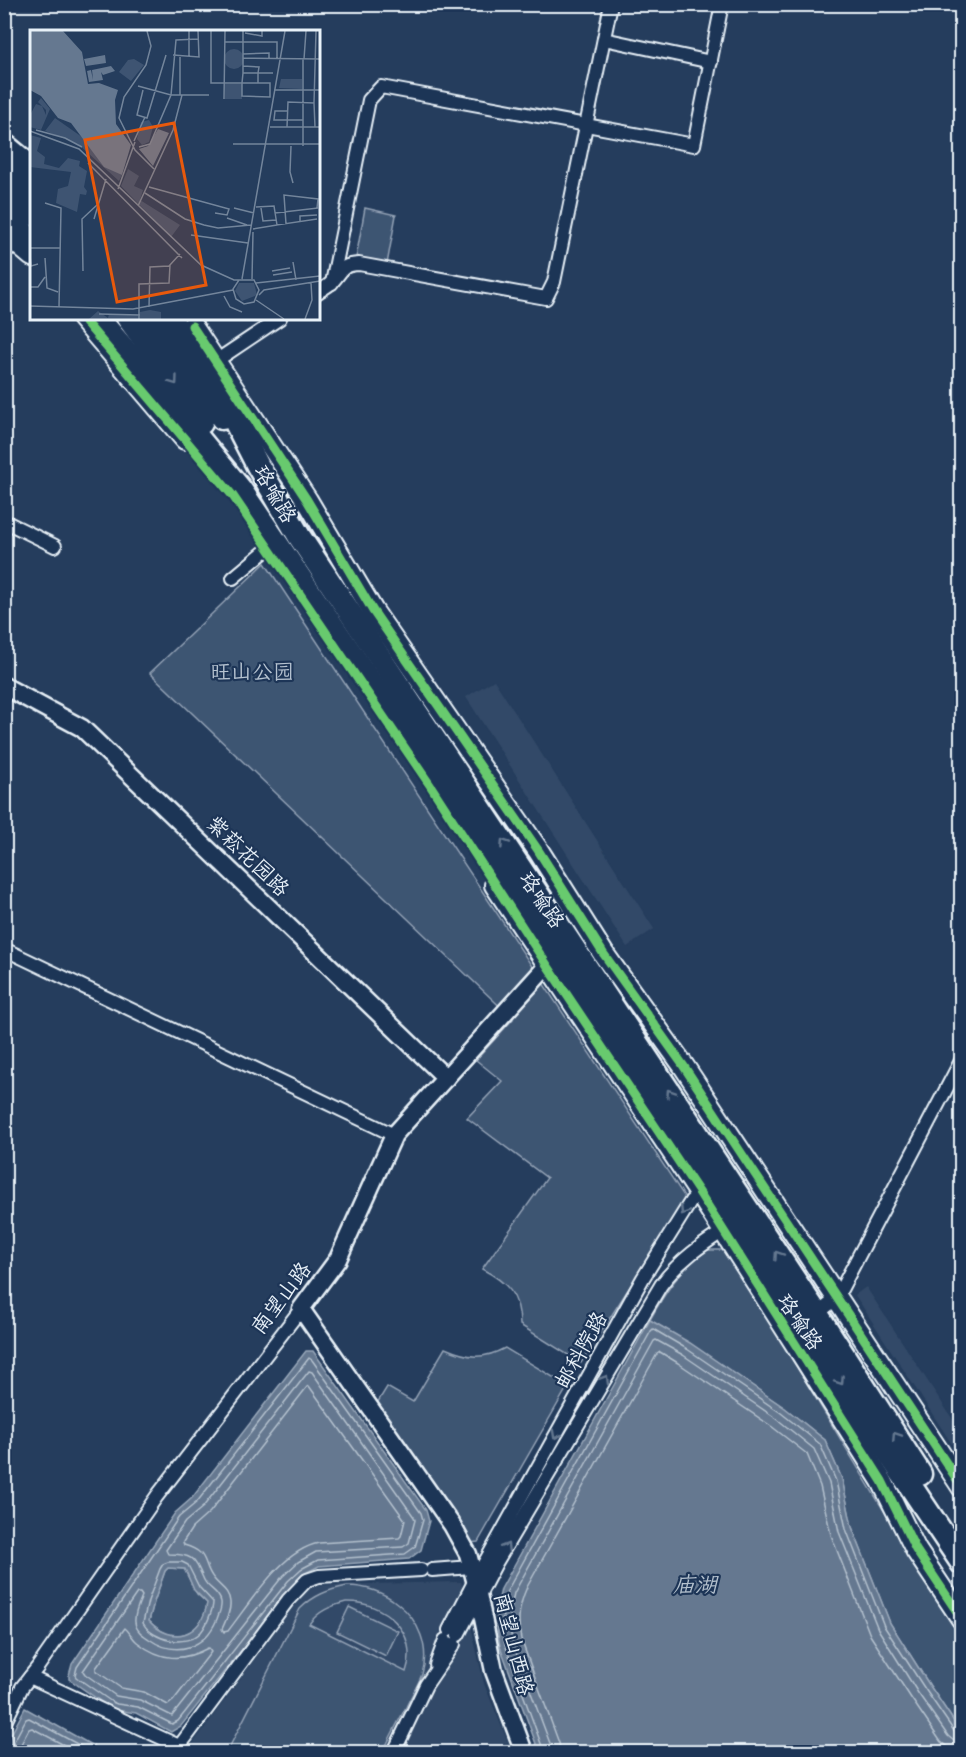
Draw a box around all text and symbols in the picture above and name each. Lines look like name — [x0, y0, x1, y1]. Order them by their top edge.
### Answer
inset map — [30, 30, 320, 320]
one-way arrow — [167, 374, 178, 385]
street label: 珞喻路 — [246, 460, 303, 529]
park label: 旺山公园 — [210, 658, 294, 687]
street label: 紫菘花园路 — [200, 809, 295, 903]
one-way arrow — [499, 839, 511, 849]
street label: 珞喻路 — [512, 866, 571, 935]
one-way arrow — [666, 1088, 677, 1099]
one-way arrow — [680, 1204, 691, 1215]
one-way arrow — [774, 1251, 785, 1262]
street label: 南望山路 — [245, 1256, 318, 1341]
street label: 珞喻路 — [770, 1288, 829, 1357]
street label: 邮科院路 — [548, 1306, 614, 1394]
one-way arrow — [598, 1375, 609, 1385]
one-way arrow — [833, 1375, 844, 1386]
one-way arrow — [552, 1429, 563, 1439]
one-way arrow — [891, 1432, 903, 1442]
one-way arrow — [499, 1543, 510, 1553]
water label: 庙湖 — [673, 1570, 719, 1601]
street label: 南望山西路 — [487, 1590, 540, 1699]

